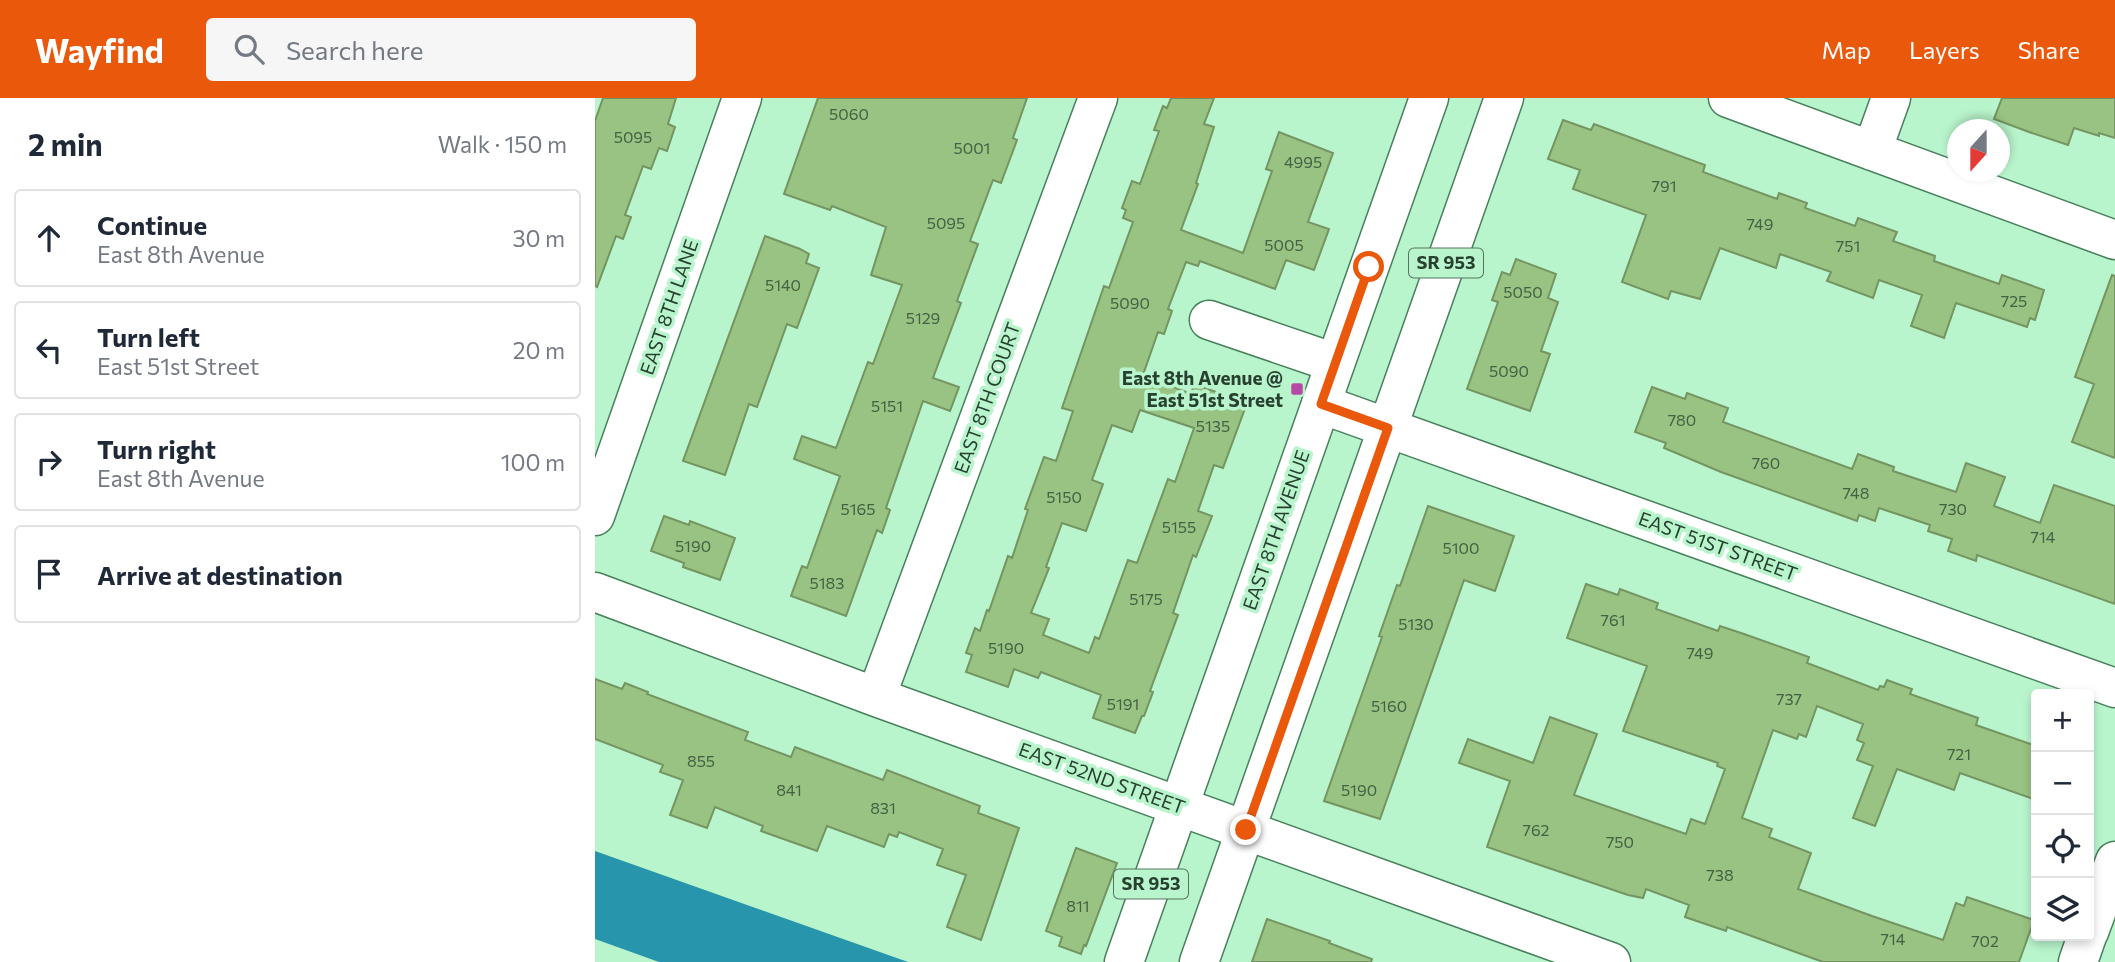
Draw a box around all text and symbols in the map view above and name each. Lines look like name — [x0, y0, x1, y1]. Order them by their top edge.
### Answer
search box — [206, 18, 696, 81]
text: Wayfind — [35, 29, 164, 70]
icon: search — [230, 30, 268, 68]
text: Search here — [286, 34, 423, 65]
text: Map — [1822, 35, 1871, 64]
text: Layers — [1909, 35, 1980, 64]
text: Share — [2018, 35, 2080, 64]
house number: 5060 — [829, 104, 869, 123]
north arrow — [1947, 119, 2010, 182]
text: 2 min — [28, 125, 103, 162]
house number: 5095 — [614, 127, 652, 146]
text: Walk · 150 m — [438, 130, 567, 158]
house number: 5001 — [954, 138, 990, 157]
house number: 4995 — [1284, 152, 1322, 171]
house number: 791 — [1652, 176, 1676, 195]
text: Continue — [97, 209, 207, 240]
house number: 5095 — [927, 213, 965, 232]
house number: 749 — [1747, 214, 1773, 233]
icon: ahead — [30, 219, 68, 257]
text: 30 m — [512, 224, 565, 252]
house number: 5005 — [1264, 235, 1304, 254]
street label: EAST 8TH LANE — [635, 236, 702, 378]
house number: 751 — [1836, 236, 1860, 255]
text: East 8th Avenue — [97, 240, 265, 268]
road number: SR 953 — [1409, 248, 1483, 278]
route start — [1353, 251, 1384, 282]
house number: 5140 — [765, 275, 801, 294]
house number: 5050 — [1503, 282, 1543, 301]
house number: 725 — [2001, 291, 2027, 310]
house number: 5090 — [1110, 293, 1150, 312]
house number: 5129 — [906, 308, 940, 327]
street label: EAST 8TH COURT — [949, 319, 1025, 476]
text: Turn left — [97, 321, 200, 352]
icon: left — [30, 331, 68, 369]
text: 20 m — [513, 336, 565, 364]
text: East 51st Street — [97, 352, 259, 380]
house number: 5090 — [1489, 361, 1529, 380]
place label: East 8th Avenue @ East 51st Street — [1122, 366, 1283, 411]
marker: East 8th Avenue @ East 51st Street — [1289, 381, 1305, 397]
house number: 5151 — [871, 396, 903, 415]
house number: 780 — [1668, 410, 1696, 429]
house number: 5135 — [1196, 416, 1230, 435]
text: Turn right — [97, 433, 216, 464]
icon: right — [30, 443, 68, 481]
street label: EAST 8TH AVENUE — [1237, 447, 1314, 613]
text: 100 m — [501, 448, 565, 476]
house number: 760 — [1752, 453, 1780, 472]
text: East 8th Avenue — [97, 464, 265, 492]
house number: 748 — [1843, 483, 1869, 502]
house number: 5150 — [1046, 487, 1082, 506]
house number: 5165 — [841, 499, 875, 518]
house number: 730 — [1939, 499, 1967, 518]
street label: EAST 51ST STREET — [1636, 506, 1801, 585]
house number: 5155 — [1162, 517, 1196, 536]
house number: 714 — [2031, 527, 2056, 546]
house number: 5190 — [675, 536, 711, 555]
house number: 5100 — [1443, 538, 1479, 557]
icon: arrive — [30, 555, 68, 593]
text: Arrive at destination — [97, 559, 343, 590]
house number: 5183 — [810, 573, 844, 592]
house number: 5175 — [1129, 589, 1163, 608]
house number: 761 — [1601, 610, 1625, 629]
house number: 5130 — [1398, 614, 1434, 633]
house number: 5190 — [988, 638, 1024, 657]
house number: 749 — [1687, 643, 1713, 662]
house number: 737 — [1776, 689, 1802, 708]
map controls — [2031, 689, 2094, 941]
button: + — [2031, 689, 2094, 752]
house number: 5191 — [1107, 694, 1139, 713]
house number: 5160 — [1371, 696, 1407, 715]
street label: EAST 52ND STREET — [1016, 737, 1188, 818]
house number: 721 — [1947, 744, 1971, 763]
house number: 855 — [687, 751, 715, 770]
button: − — [2031, 752, 2094, 815]
house number: 841 — [776, 780, 802, 799]
house number: 5190 — [1341, 780, 1377, 799]
house number: 831 — [870, 798, 896, 817]
route end — [1230, 814, 1261, 845]
button: locate — [2031, 815, 2094, 878]
house number: 762 — [1523, 820, 1550, 839]
house number: 750 — [1606, 832, 1634, 851]
house number: 738 — [1706, 865, 1734, 884]
road number: SR 953 — [1114, 870, 1188, 898]
button: layers — [2031, 878, 2094, 941]
house number: 811 — [1066, 896, 1090, 915]
house number: 714 — [1881, 929, 1906, 948]
house number: 702 — [1971, 931, 1999, 950]

